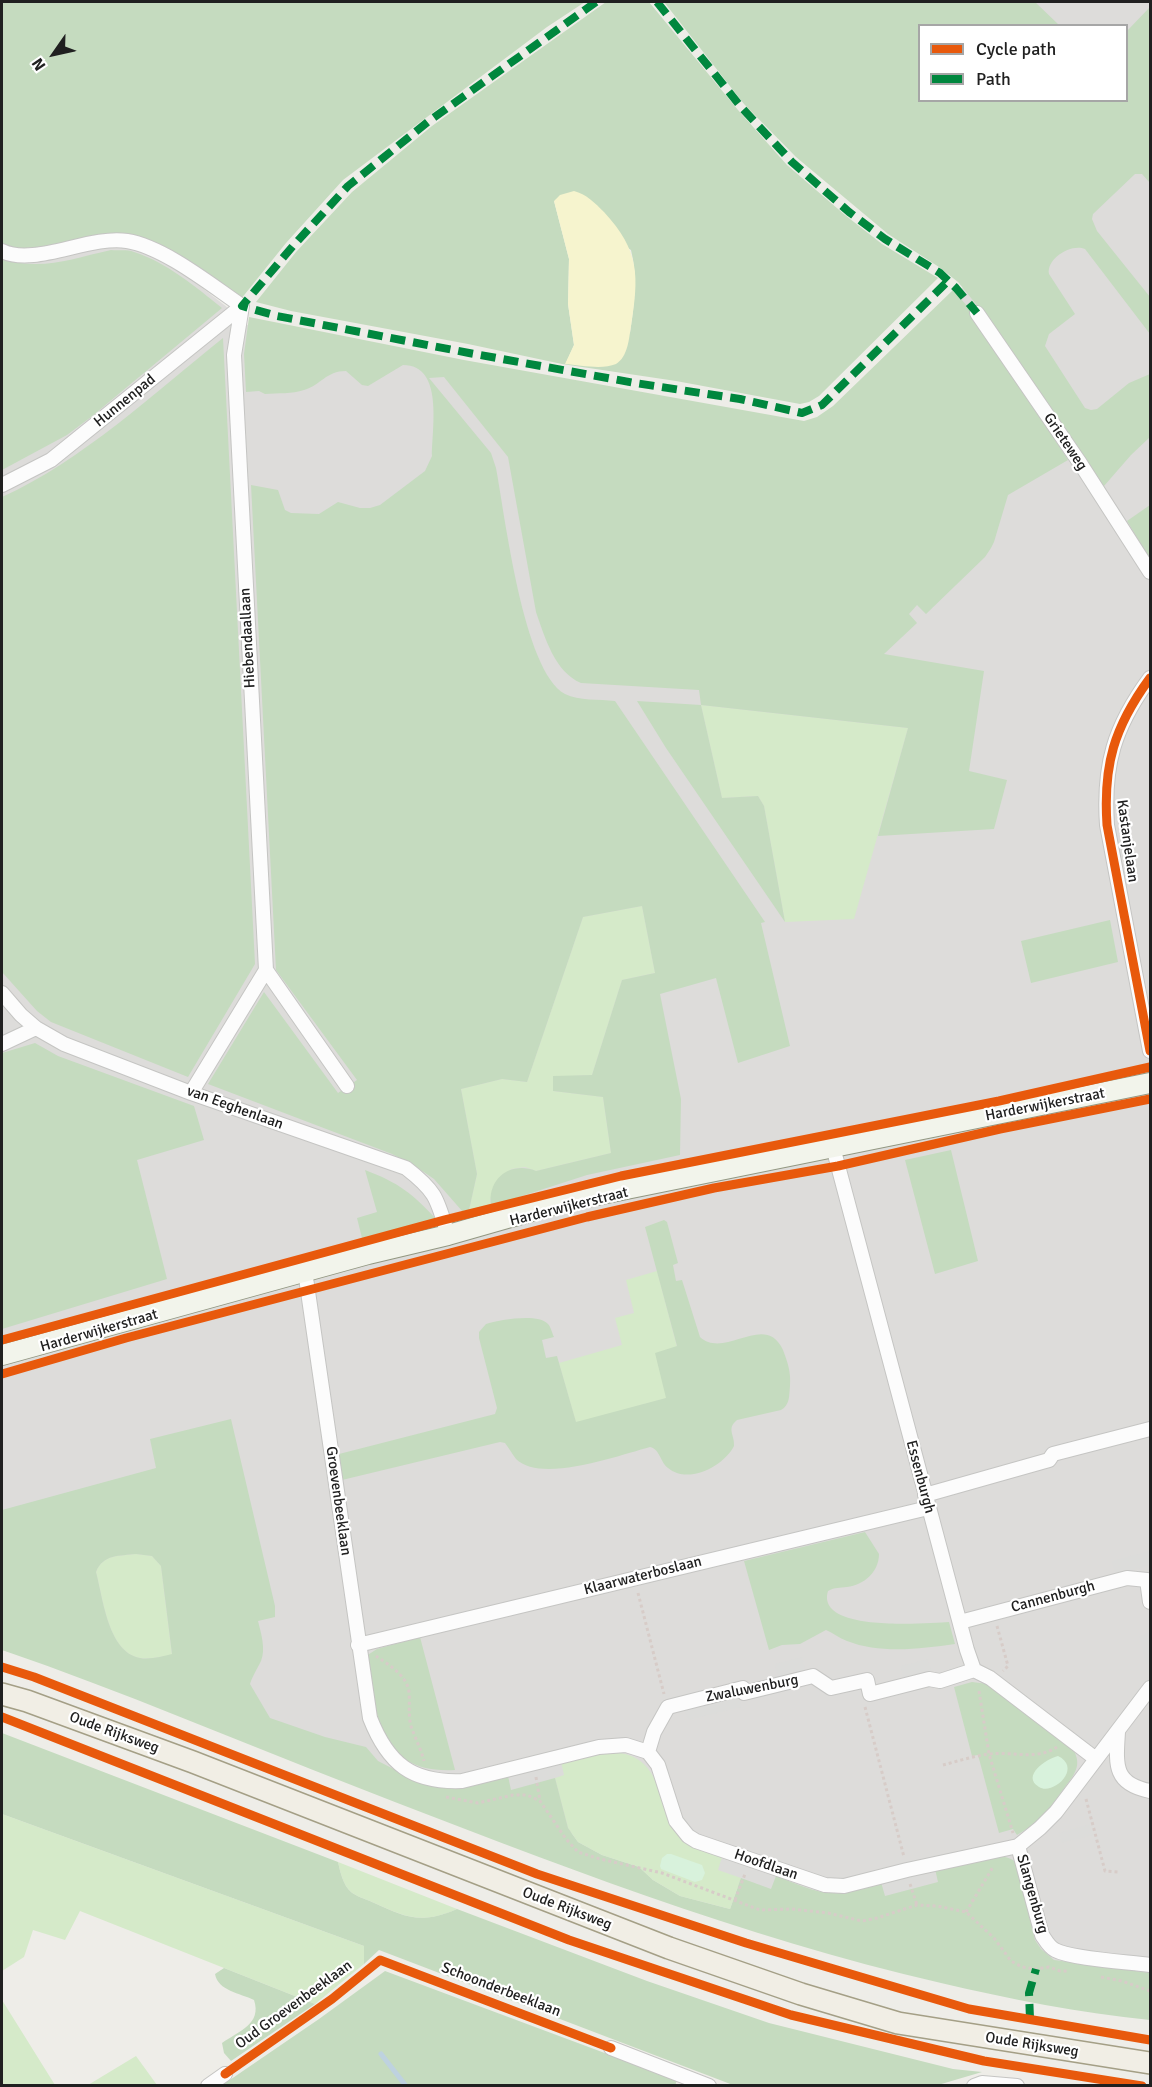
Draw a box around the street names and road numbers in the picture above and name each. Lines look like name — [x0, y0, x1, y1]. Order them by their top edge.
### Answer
street label: Hunnenpad — [91, 371, 159, 431]
street label: Grieteweg — [1039, 410, 1091, 474]
street label: Hiebendaallaan — [236, 587, 260, 689]
street label: Kastanjelaan — [1112, 798, 1142, 884]
street label: van Eeghenlaan — [184, 1082, 286, 1134]
street label: Harderwijkerstraat — [984, 1085, 1106, 1125]
street label: Harderwijkerstraat — [508, 1184, 630, 1230]
street label: Harderwijkerstraat — [38, 1306, 160, 1356]
street label: Essenburgh — [902, 1439, 938, 1515]
street label: Groevenbeeklaan — [321, 1445, 355, 1557]
street label: Klaarwaterboslaan — [582, 1553, 704, 1599]
street label: Cannenburgh — [1009, 1577, 1097, 1617]
street label: Zwaluwenburg — [704, 1671, 800, 1707]
street label: Oude Rijksweg — [67, 1708, 161, 1758]
street label: Hoofdlaan — [732, 1846, 800, 1884]
street label: Slangenburg — [1012, 1852, 1052, 1936]
street label: Oude Rijksweg — [520, 1884, 614, 1934]
street label: Oud Groevenbeeklaan — [232, 1957, 356, 2053]
street label: Schoonderbeeklaan — [439, 1959, 563, 2021]
street label: Oude Rijksweg — [984, 2029, 1080, 2061]

